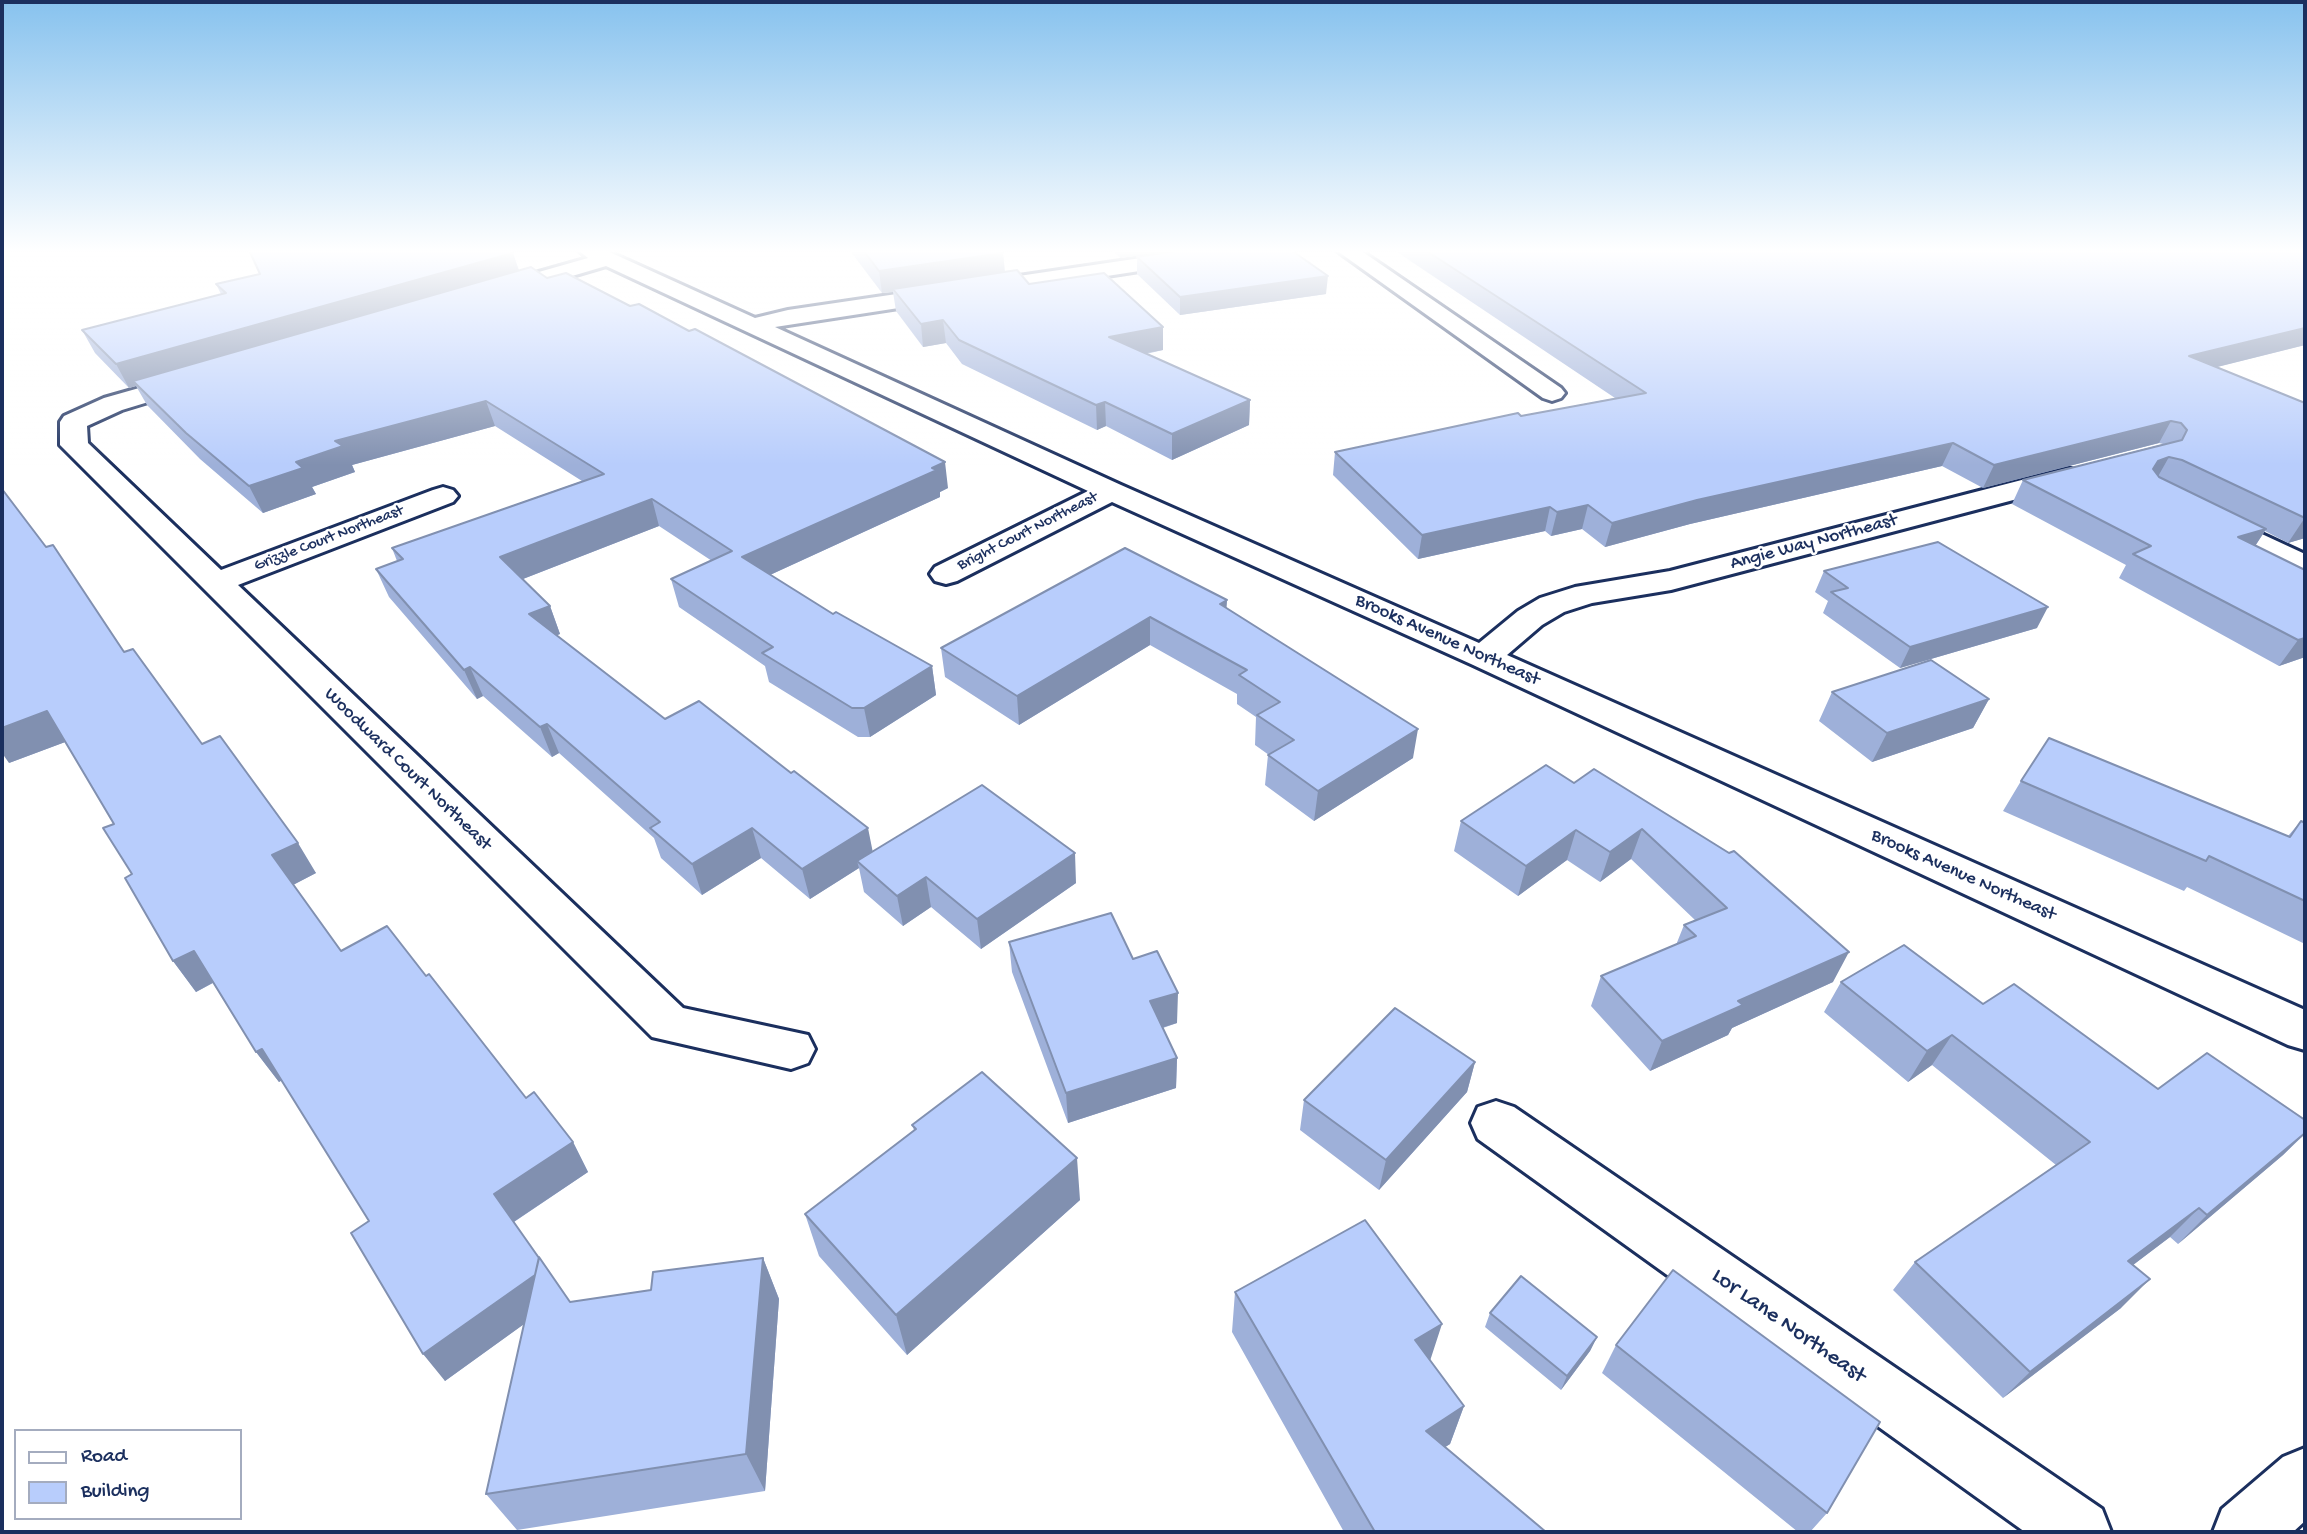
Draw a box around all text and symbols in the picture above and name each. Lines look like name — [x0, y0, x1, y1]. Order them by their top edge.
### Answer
street label: Bright Court Northeast — [955, 488, 1101, 576]
street label: Grizzle Court Northeast — [252, 502, 406, 576]
street label: Angie Way Northeast — [1728, 510, 1900, 576]
street label: Brooks Avenue Northeast — [1351, 590, 1543, 692]
street label: Woodward Court Northeast — [318, 684, 496, 856]
street label: Brooks Avenue Northeast — [1867, 825, 2059, 927]
street label: Lor Lane Northeast — [1705, 1263, 1871, 1391]
legend — [14, 1429, 242, 1520]
text: Road — [81, 1445, 127, 1470]
text: Building — [81, 1480, 150, 1505]

